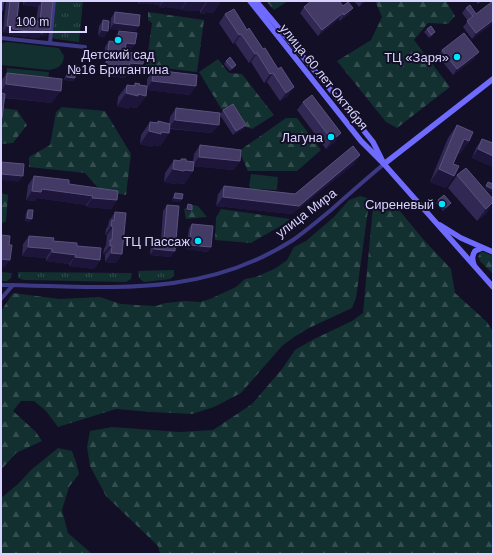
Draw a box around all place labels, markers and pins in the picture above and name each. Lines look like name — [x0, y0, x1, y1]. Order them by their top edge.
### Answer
marker: Детский сад №16 Бригантина — [113, 35, 123, 45]
place label: Детский сад №16 Бригантина — [67, 47, 170, 77]
place label: ТЦ «Заря» — [384, 50, 449, 65]
marker: ТЦ «Заря» — [452, 52, 462, 62]
place label: Лагуна — [282, 130, 324, 145]
marker: Лагуна — [326, 132, 336, 142]
place label: Сиреневый — [365, 197, 434, 212]
marker: Сиреневый — [437, 199, 447, 209]
place label: ТЦ Пассаж — [123, 234, 190, 249]
marker: ТЦ Пассаж — [193, 236, 203, 246]

